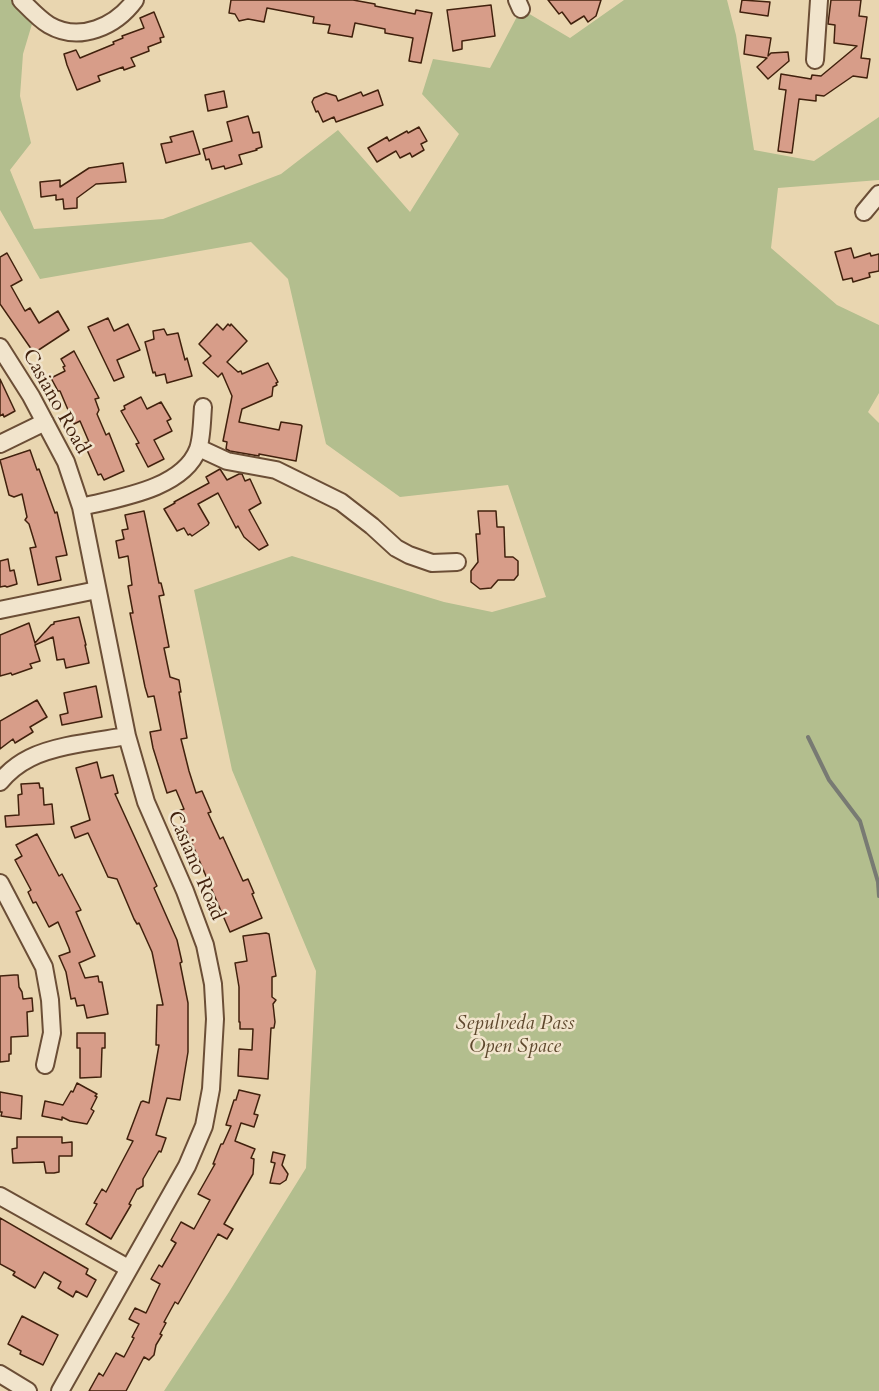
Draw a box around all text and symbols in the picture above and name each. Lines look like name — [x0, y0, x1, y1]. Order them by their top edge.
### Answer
street label: Casiano Road — [16, 345, 94, 459]
street label: Casiano Road — [161, 808, 229, 924]
park label: Sepulveda Pass Open Space — [456, 1012, 574, 1059]

